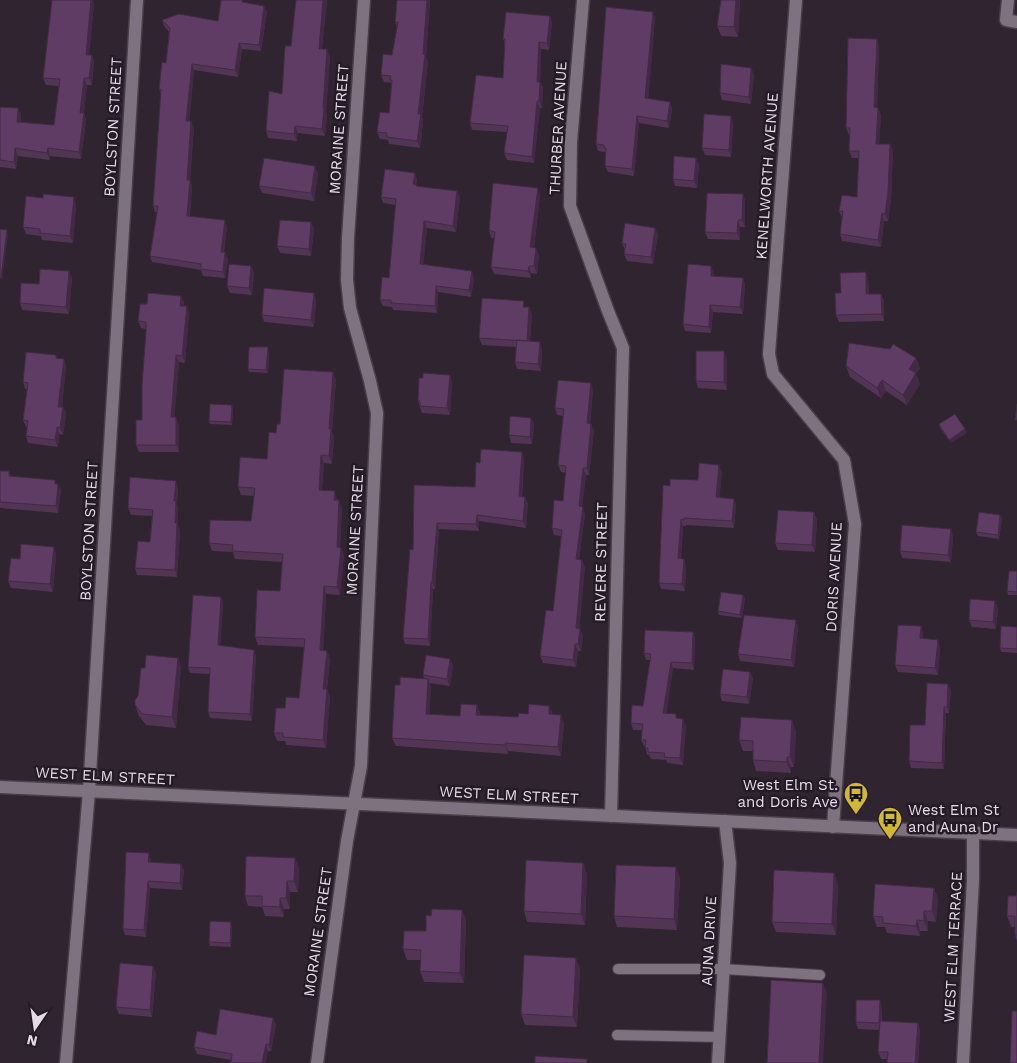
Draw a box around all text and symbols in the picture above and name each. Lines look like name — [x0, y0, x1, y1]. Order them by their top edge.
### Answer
street label: BOYLSTON STREET — [100, 57, 126, 197]
street label: THURBER AVENUE — [546, 61, 570, 195]
street label: MORAINE STREET — [325, 63, 353, 195]
street label: KENELWORTH AVENUE — [752, 92, 782, 260]
street label: BOYLSTON STREET — [76, 461, 102, 601]
street label: MORAINE STREET — [343, 464, 367, 596]
street label: REVERE STREET — [591, 502, 611, 622]
street label: DORIS AVENUE — [822, 522, 846, 632]
street label: WEST ELM STREET — [35, 763, 175, 789]
place label: West Elm St. and Doris Ave — [737, 776, 838, 811]
bus stop icon: West Elm St. and Doris Ave — [843, 781, 869, 815]
street label: WEST ELM STREET — [439, 782, 579, 808]
place label: West Elm St and Auna Dr — [908, 801, 1000, 836]
bus stop icon: West Elm St and Auna Dr — [877, 806, 903, 840]
street label: MORAINE STREET — [300, 866, 336, 998]
street label: WEST ELM TERRACE — [940, 871, 966, 1023]
street label: AUNA DRIVE — [698, 896, 720, 986]
north arrow — [10, 1003, 60, 1053]
text: N — [25, 1032, 39, 1050]

